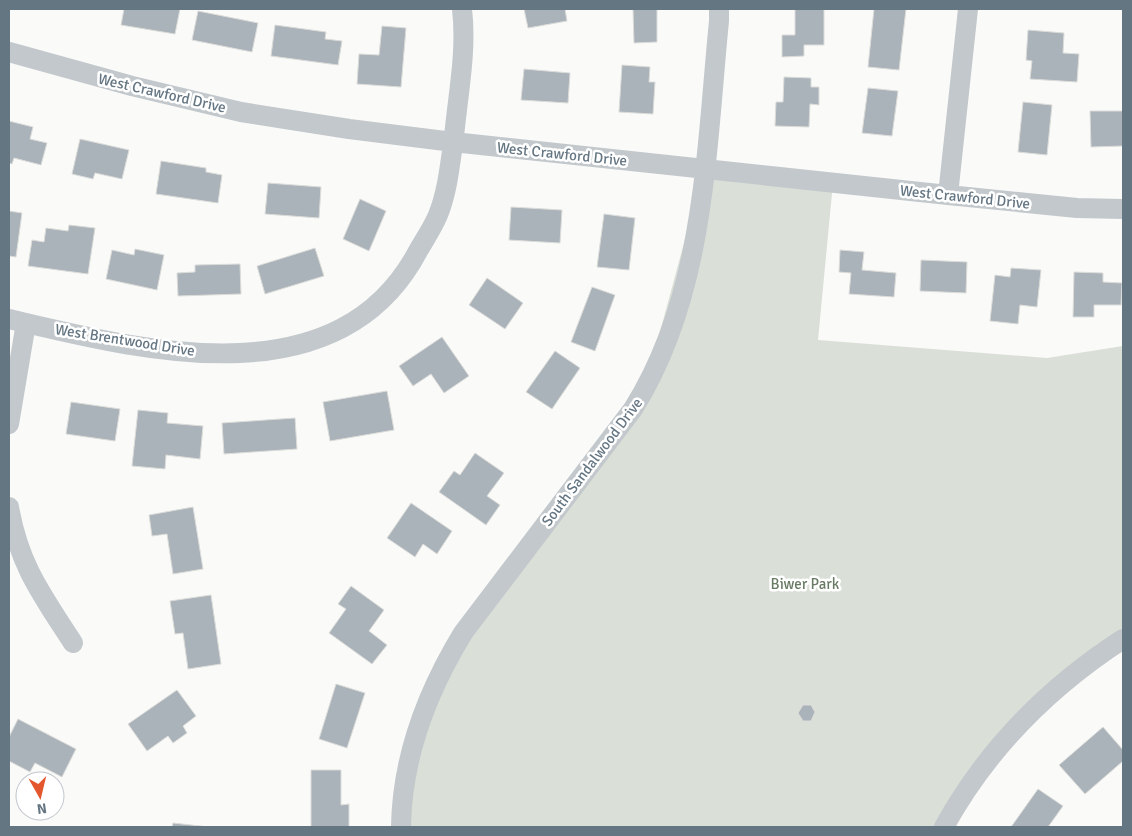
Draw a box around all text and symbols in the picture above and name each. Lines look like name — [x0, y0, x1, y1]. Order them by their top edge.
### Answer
street label: West Crawford Drive — [96, 70, 228, 116]
street label: West Crawford Drive — [496, 138, 628, 170]
street label: West Crawford Drive — [899, 181, 1031, 213]
street label: West Brentwood Drive — [54, 320, 196, 360]
street label: South Sandalwood Drive — [538, 394, 646, 530]
park label: Biwer Park — [771, 575, 840, 593]
north arrow — [15, 771, 65, 821]
text: N — [36, 799, 48, 817]

